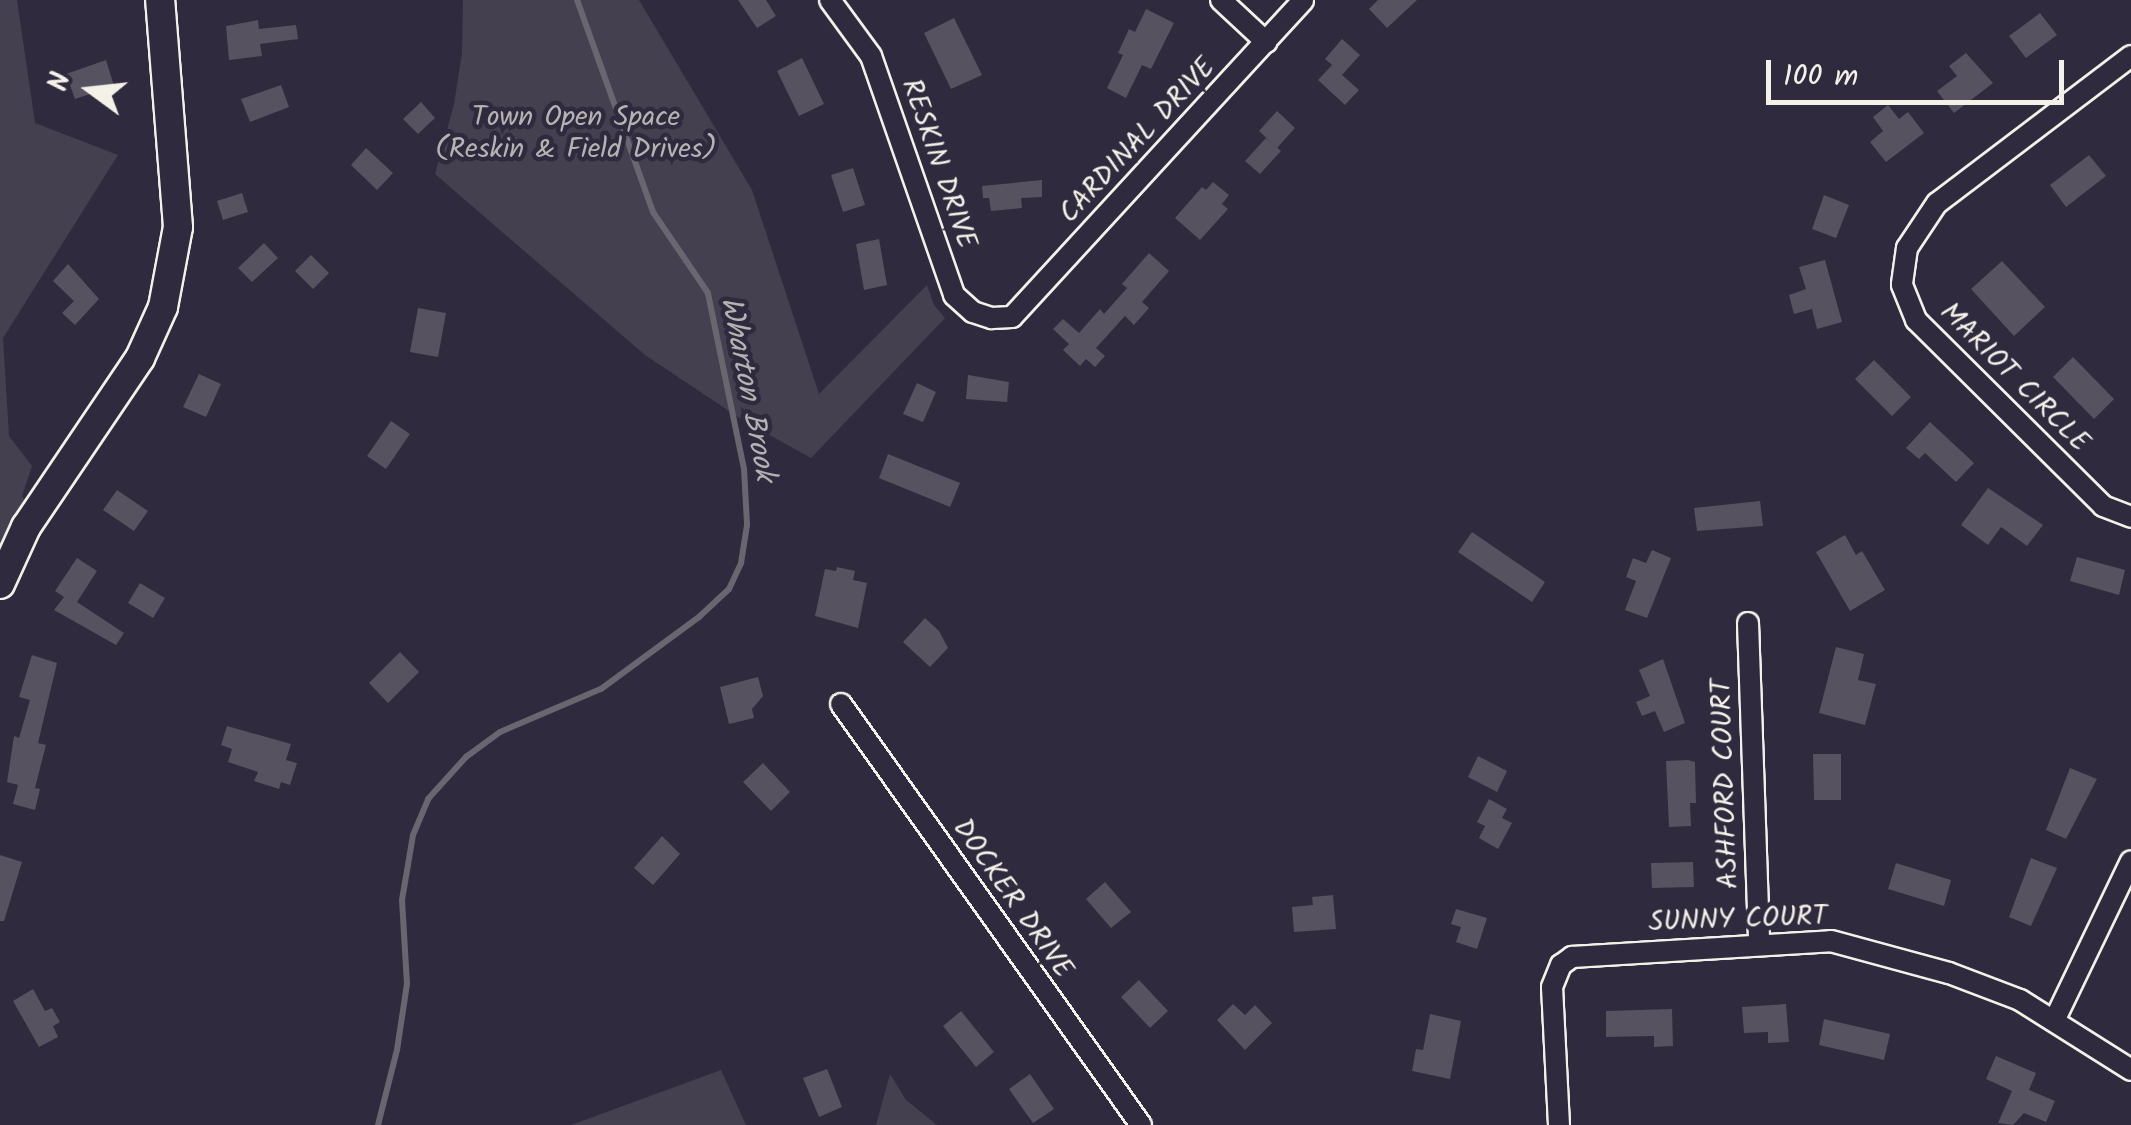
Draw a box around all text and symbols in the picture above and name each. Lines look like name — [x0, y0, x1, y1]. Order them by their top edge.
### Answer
north arrow — [40, 40, 140, 140]
scale bar — [1771, 40, 2068, 102]
street label: CARDINAL DRIVE — [1053, 51, 1223, 231]
text: 100 m — [1783, 53, 1858, 101]
text: N — [37, 68, 85, 96]
street label: RESKIN DRIVE — [893, 75, 983, 253]
park label: Town Open Space (Reskin & Field Drives) — [435, 101, 717, 167]
water label: Wharton Brook — [711, 294, 783, 484]
street label: MARIOT CIRCLE — [1932, 296, 2096, 460]
street label: ASHFORD COURT — [1706, 678, 1746, 890]
street label: DOCKER DRIVE — [945, 813, 1079, 985]
street label: SUNNY COURT — [1648, 900, 1828, 940]

